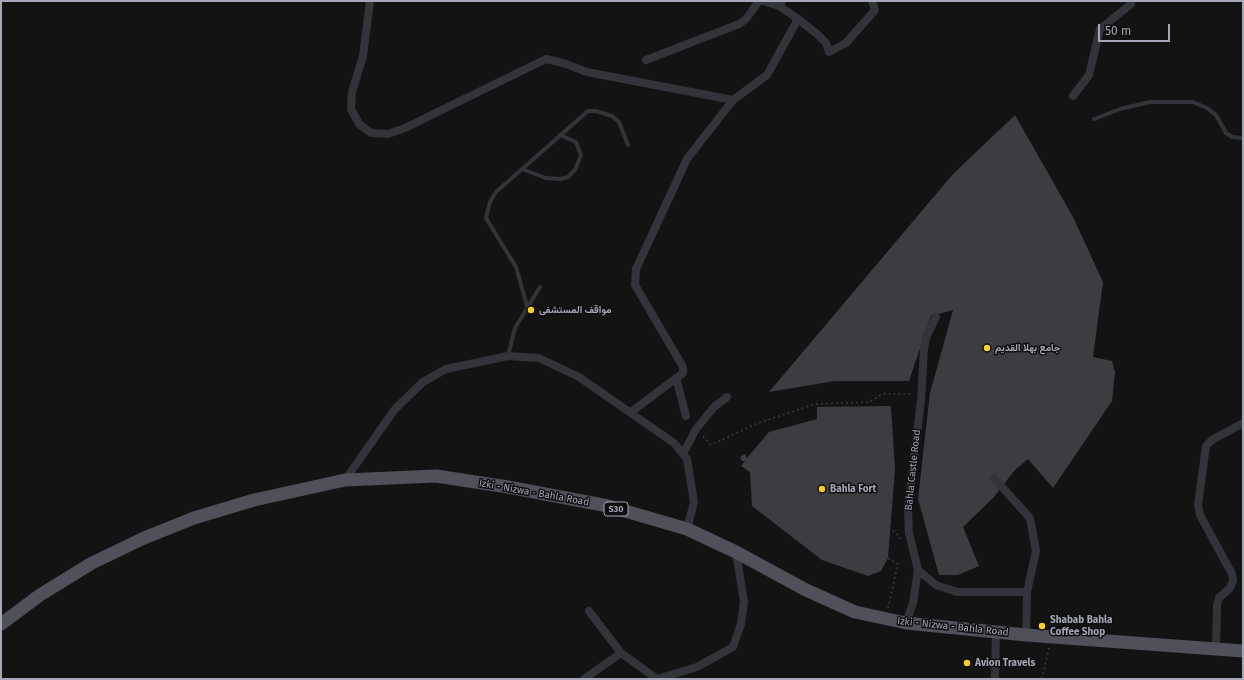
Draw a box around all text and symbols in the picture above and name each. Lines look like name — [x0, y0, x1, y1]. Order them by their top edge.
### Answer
scale bar — [1100, 16, 1172, 42]
text: 50 m — [1105, 24, 1131, 38]
place label: مواقف المستشفى — [539, 304, 611, 316]
marker: مواقف المستشفى — [526, 305, 536, 315]
place label: جامع بهلا القديم — [995, 342, 1061, 354]
marker: جامع بهلا القديم — [982, 343, 992, 353]
street label: Bahla Castle Road — [903, 429, 923, 511]
street label: Izki - Nizwa - Bahla Road — [478, 477, 590, 509]
place label: Bahla Fort — [830, 483, 876, 495]
marker: Bahla Fort — [817, 484, 827, 494]
road number: S30 — [604, 502, 628, 516]
place label: Shabab Bahla Coffee Shop — [1050, 614, 1112, 638]
street label: Izki - Nizwa - Bahla Road — [897, 615, 1009, 639]
marker: Shabab Bahla Coffee Shop — [1037, 621, 1047, 631]
place label: Avion Travels — [975, 657, 1035, 669]
marker: Avion Travels — [962, 658, 972, 668]

